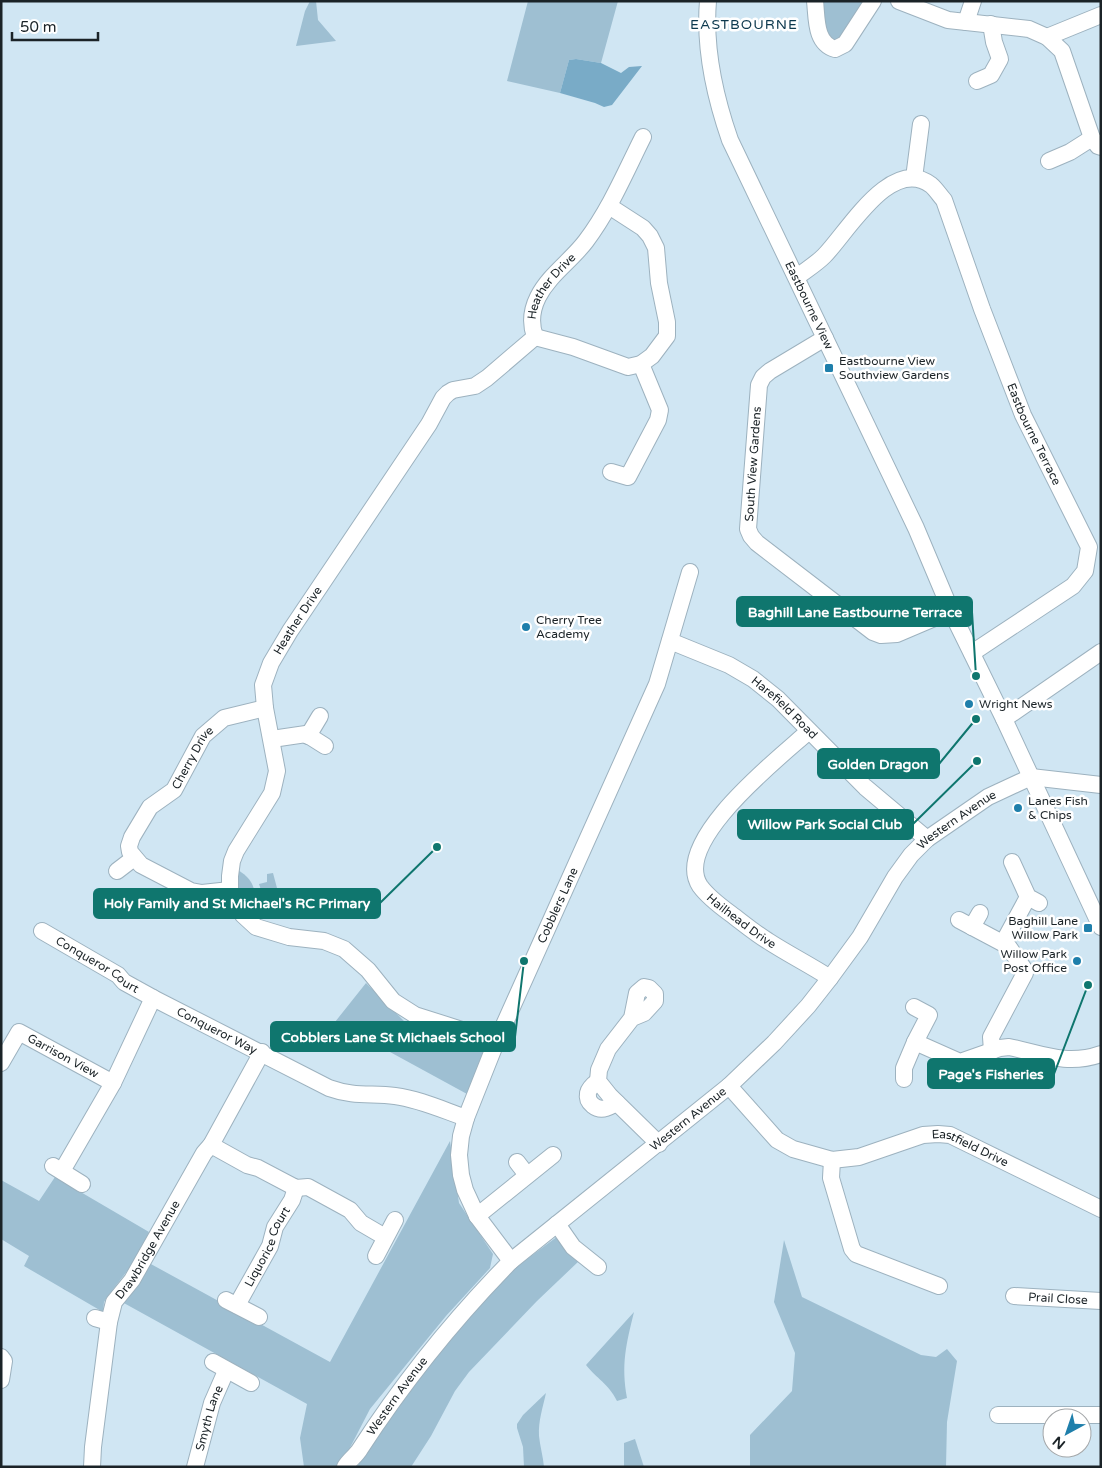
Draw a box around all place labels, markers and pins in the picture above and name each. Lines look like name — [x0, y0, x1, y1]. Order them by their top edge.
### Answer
place label: Eastbourne View Southview Gardens — [839, 354, 949, 382]
marker: Eastbourne View Southview Gardens — [823, 362, 835, 374]
callout: Baghill Lane Eastbourne Terrace — [737, 597, 972, 626]
place label: Cherry Tree Academy — [536, 613, 602, 641]
marker: Cherry Tree Academy — [520, 621, 532, 633]
place label: Wright News — [979, 697, 1053, 711]
marker: Wright News — [963, 698, 975, 710]
callout: Golden Dragon — [818, 749, 939, 778]
place label: Lanes Fish & Chips — [1028, 794, 1088, 822]
marker: Lanes Fish & Chips — [1012, 802, 1024, 814]
callout: Willow Park Social Club — [738, 810, 913, 839]
callout: Holy Family and St Michael's RC Primary — [94, 889, 380, 918]
place label: Baghill Lane Willow Park — [1008, 914, 1078, 942]
marker: Baghill Lane Willow Park — [1082, 922, 1094, 934]
place label: Willow Park Post Office — [1001, 947, 1067, 975]
marker: Willow Park Post Office — [1071, 955, 1083, 967]
callout: Cobblers Lane St Michaels School — [271, 1022, 515, 1051]
callout: Page's Fisheries — [928, 1059, 1054, 1088]

